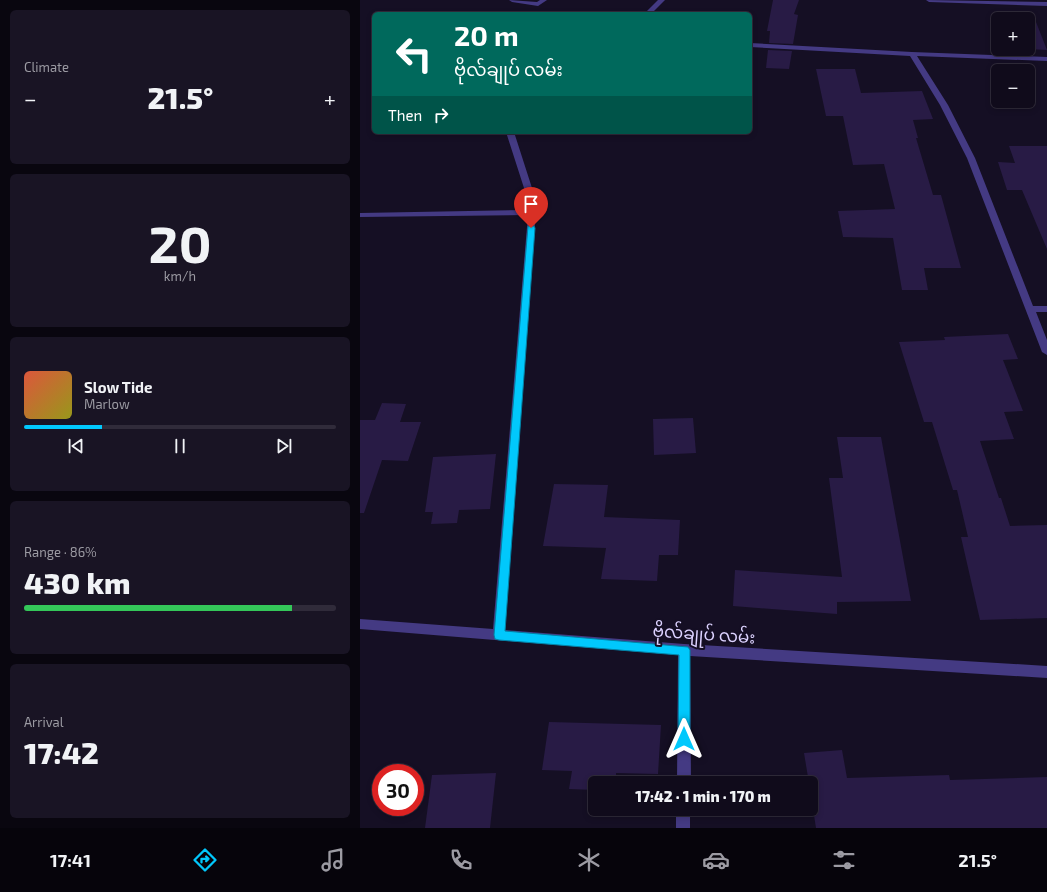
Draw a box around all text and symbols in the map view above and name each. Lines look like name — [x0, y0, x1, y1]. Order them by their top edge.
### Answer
map controls — [991, 12, 1035, 108]
button: + — [991, 12, 1035, 56]
text: 20 m — [454, 18, 519, 52]
icon: left — [388, 28, 440, 80]
text: ဗိုလ်ချုပ် လမ်း — [454, 58, 563, 80]
text: Climate — [24, 59, 69, 75]
button: − — [991, 64, 1035, 108]
text: 21.5° — [148, 79, 213, 115]
text: − — [24, 85, 37, 111]
text: + — [324, 85, 336, 111]
icon: right — [430, 104, 452, 126]
text: Then — [388, 106, 422, 124]
pin — [514, 187, 548, 228]
icon: arrive — [520, 193, 542, 215]
text: 20 — [148, 211, 212, 273]
text: km/h — [164, 268, 196, 284]
text: Slow Tide — [84, 378, 152, 396]
text: Marlow — [84, 396, 130, 412]
icon: previous — [65, 435, 87, 457]
icon: pause — [169, 435, 191, 457]
icon: next — [273, 435, 295, 457]
text: Range · 86% — [24, 544, 97, 560]
text: 430 km — [24, 564, 131, 600]
street label: ဗိုလ်ချုပ် လမ်း — [652, 619, 756, 653]
text: Arrival — [24, 714, 64, 730]
position arrow — [663, 718, 705, 760]
text: 17:42 — [24, 734, 99, 770]
speed limit sign: 30 — [372, 764, 424, 816]
text: 17:42 · 1 min · 170 m — [635, 787, 771, 805]
icon: directions — [191, 846, 219, 874]
icon: music — [319, 846, 347, 874]
icon: phone — [447, 846, 475, 874]
icon: climate — [575, 846, 603, 874]
icon: car — [702, 846, 730, 874]
icon: filters — [830, 846, 858, 874]
text: 17:41 — [50, 849, 91, 871]
text: 21.5° — [958, 849, 997, 871]

